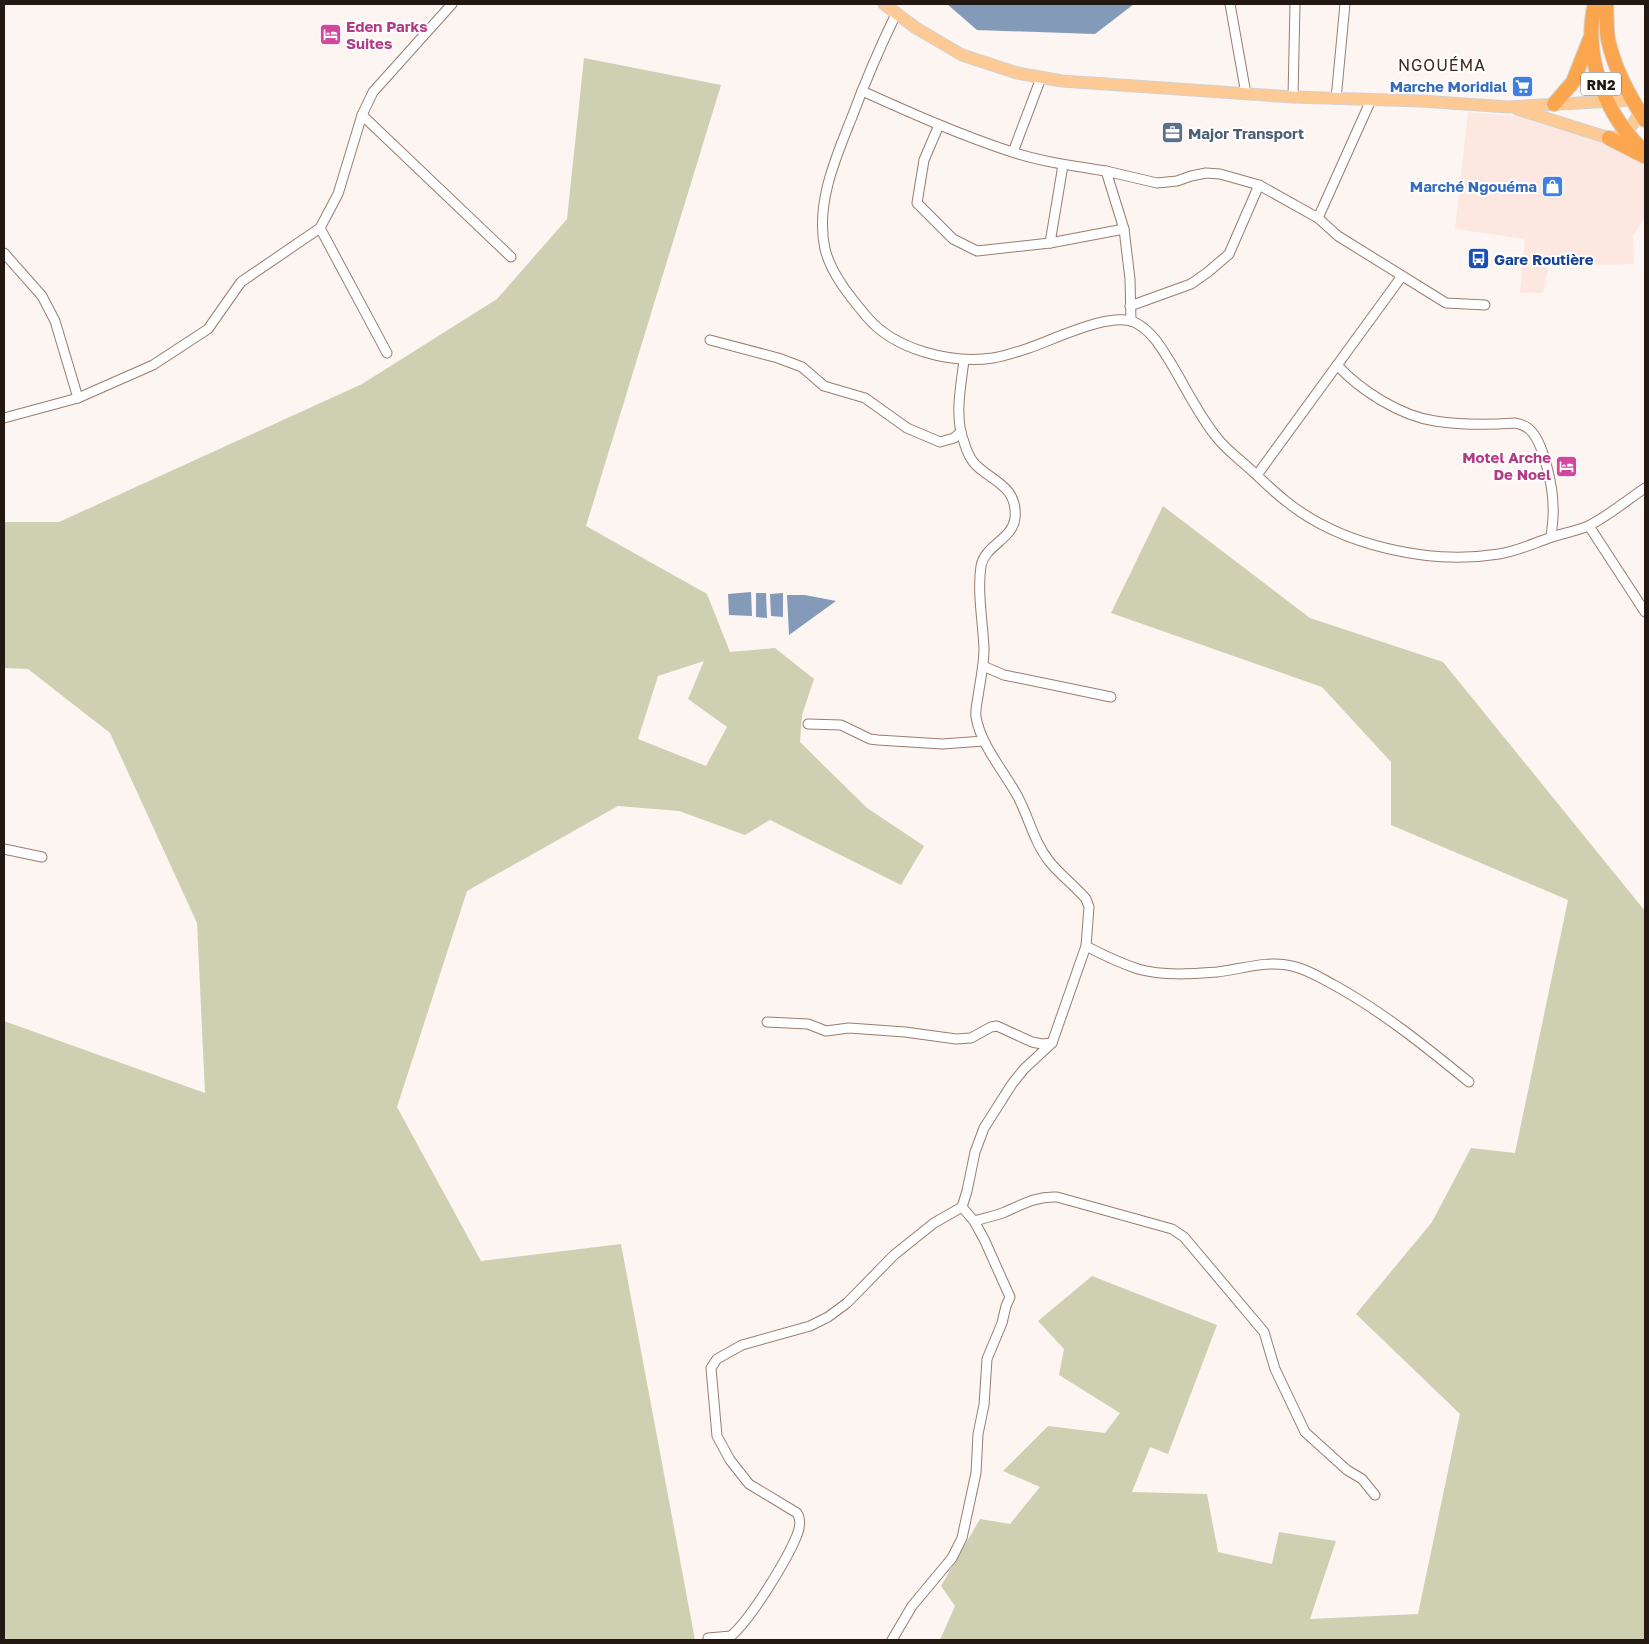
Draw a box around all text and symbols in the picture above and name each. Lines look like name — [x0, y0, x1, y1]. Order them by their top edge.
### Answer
place label: Eden Parks Suites — [346, 17, 428, 52]
hotel icon: Eden Parks Suites — [318, 23, 342, 47]
district label: NGOUÉMA — [1398, 55, 1486, 75]
road number: RN2 — [1581, 72, 1621, 96]
supermarket icon: Marche Moridial — [1511, 74, 1535, 98]
place label: Marche Moridial — [1390, 77, 1507, 95]
office icon: Major Transport — [1160, 121, 1184, 145]
place label: Major Transport — [1188, 124, 1304, 142]
shop icon: Marché Ngouéma — [1541, 174, 1565, 198]
place label: Marché Ngouéma — [1410, 177, 1537, 195]
bus stop icon: Gare Routière — [1466, 247, 1490, 271]
place label: Gare Routière — [1494, 250, 1594, 268]
place label: Motel Arche De Noel — [1462, 448, 1551, 483]
hotel icon: Motel Arche De Noel — [1555, 454, 1579, 478]

